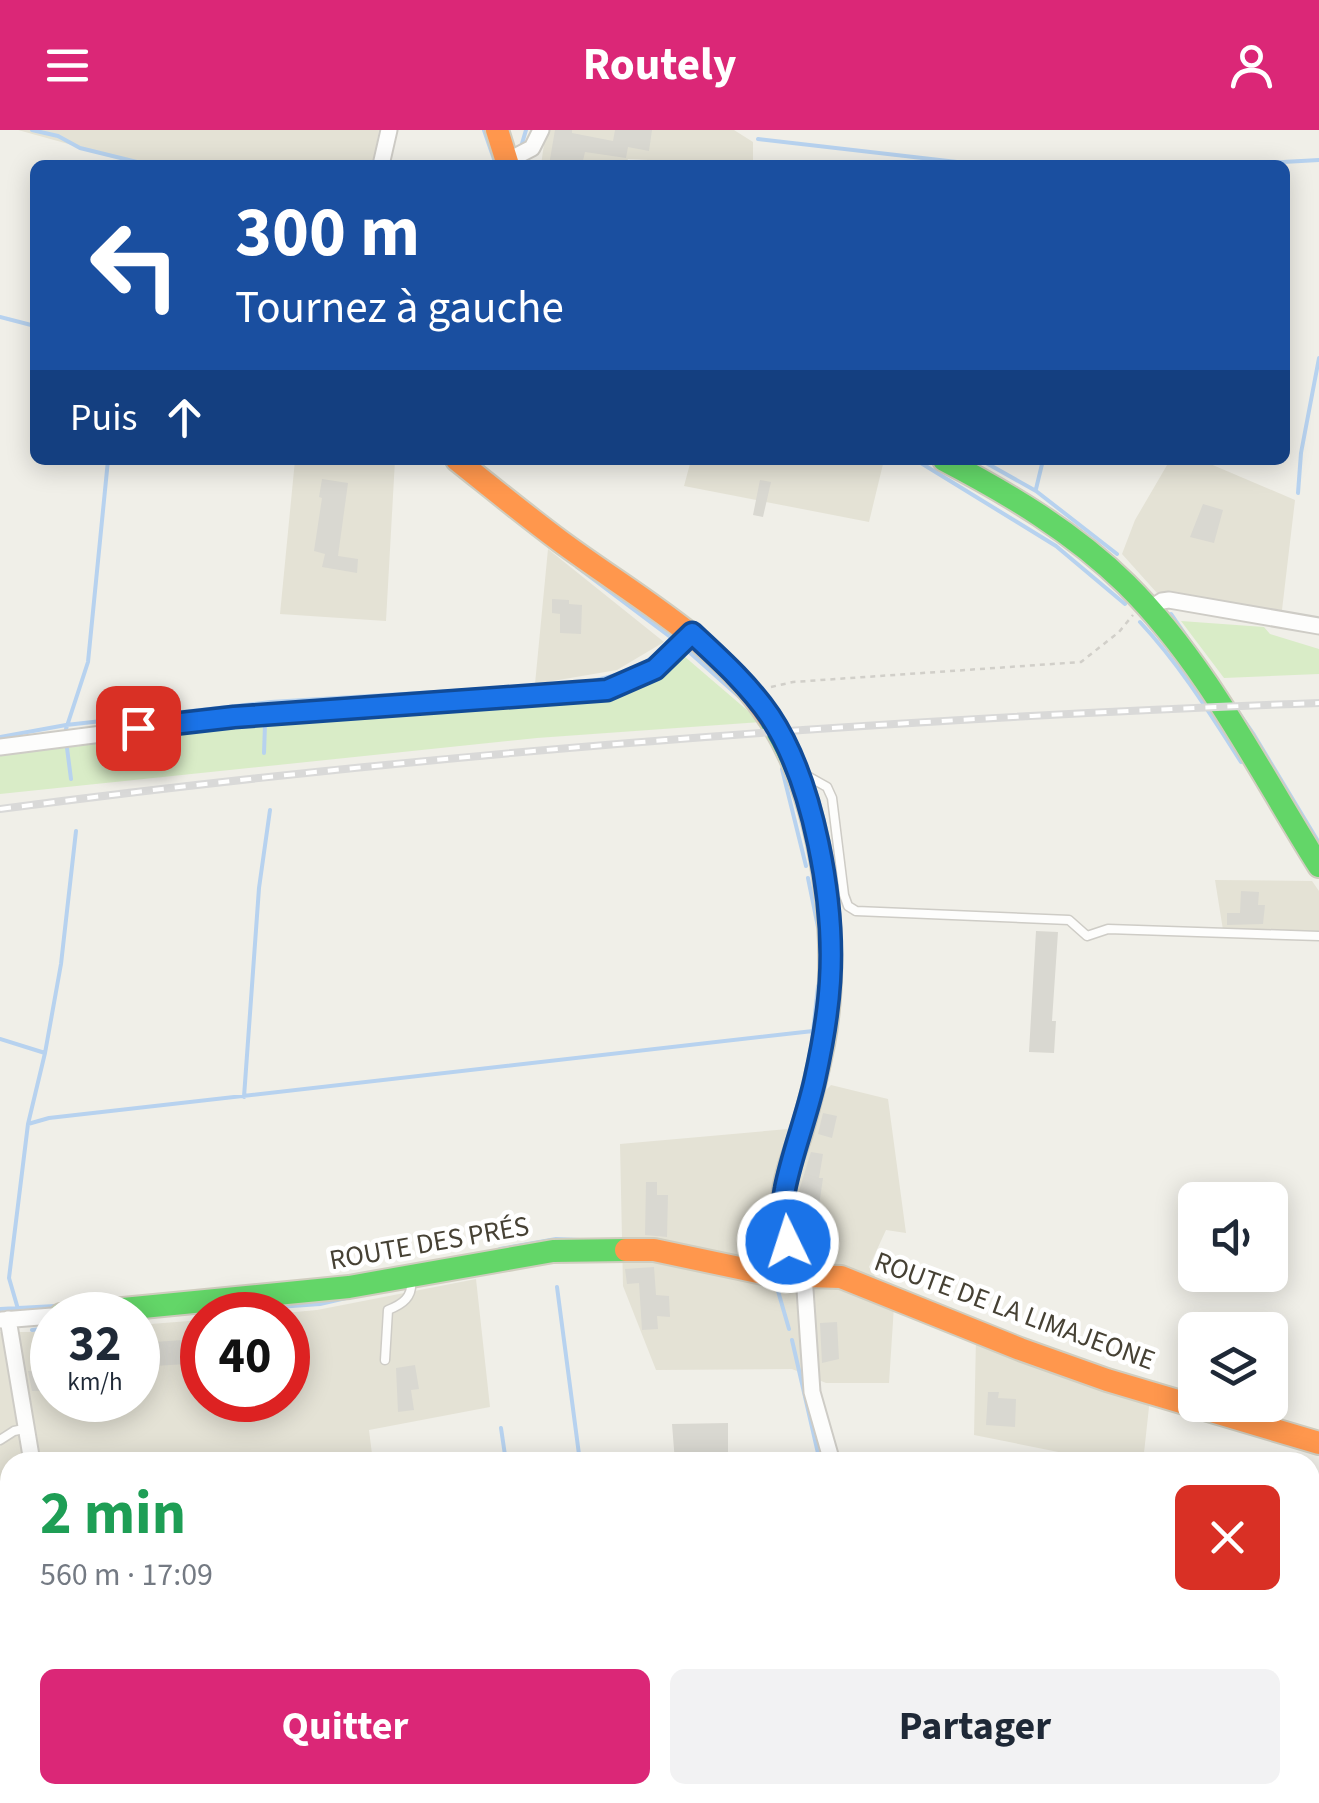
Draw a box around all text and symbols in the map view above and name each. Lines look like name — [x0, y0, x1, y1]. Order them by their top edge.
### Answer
text: Routely — [583, 33, 736, 97]
icon: menu — [40, 38, 95, 93]
icon: person — [1224, 38, 1279, 93]
text: 300 m — [235, 183, 420, 283]
icon: left — [70, 200, 200, 330]
text: Tournez à gauche — [235, 276, 564, 340]
icon: ahead — [157, 390, 212, 445]
text: Puis — [70, 391, 137, 445]
pin — [96, 686, 181, 771]
icon: arrive — [111, 701, 166, 756]
map controls — [1178, 1182, 1288, 1422]
button: sound — [1178, 1182, 1288, 1292]
position arrow — [736, 1190, 840, 1294]
street label: ROUTE DES PRÉS — [326, 1206, 532, 1280]
street label: ROUTE DE LA LIMAJEONE — [869, 1241, 1161, 1380]
speed limit sign: 40 — [180, 1292, 310, 1422]
text: 32 — [69, 1309, 121, 1380]
button: layers — [1178, 1312, 1288, 1422]
text: km/h — [67, 1364, 123, 1400]
text: 2 min — [40, 1472, 186, 1557]
button: close — [1175, 1485, 1280, 1590]
text: 560 m · 17:09 — [40, 1552, 213, 1598]
button: Quitter — [40, 1669, 650, 1784]
button: Partager — [670, 1669, 1280, 1784]

